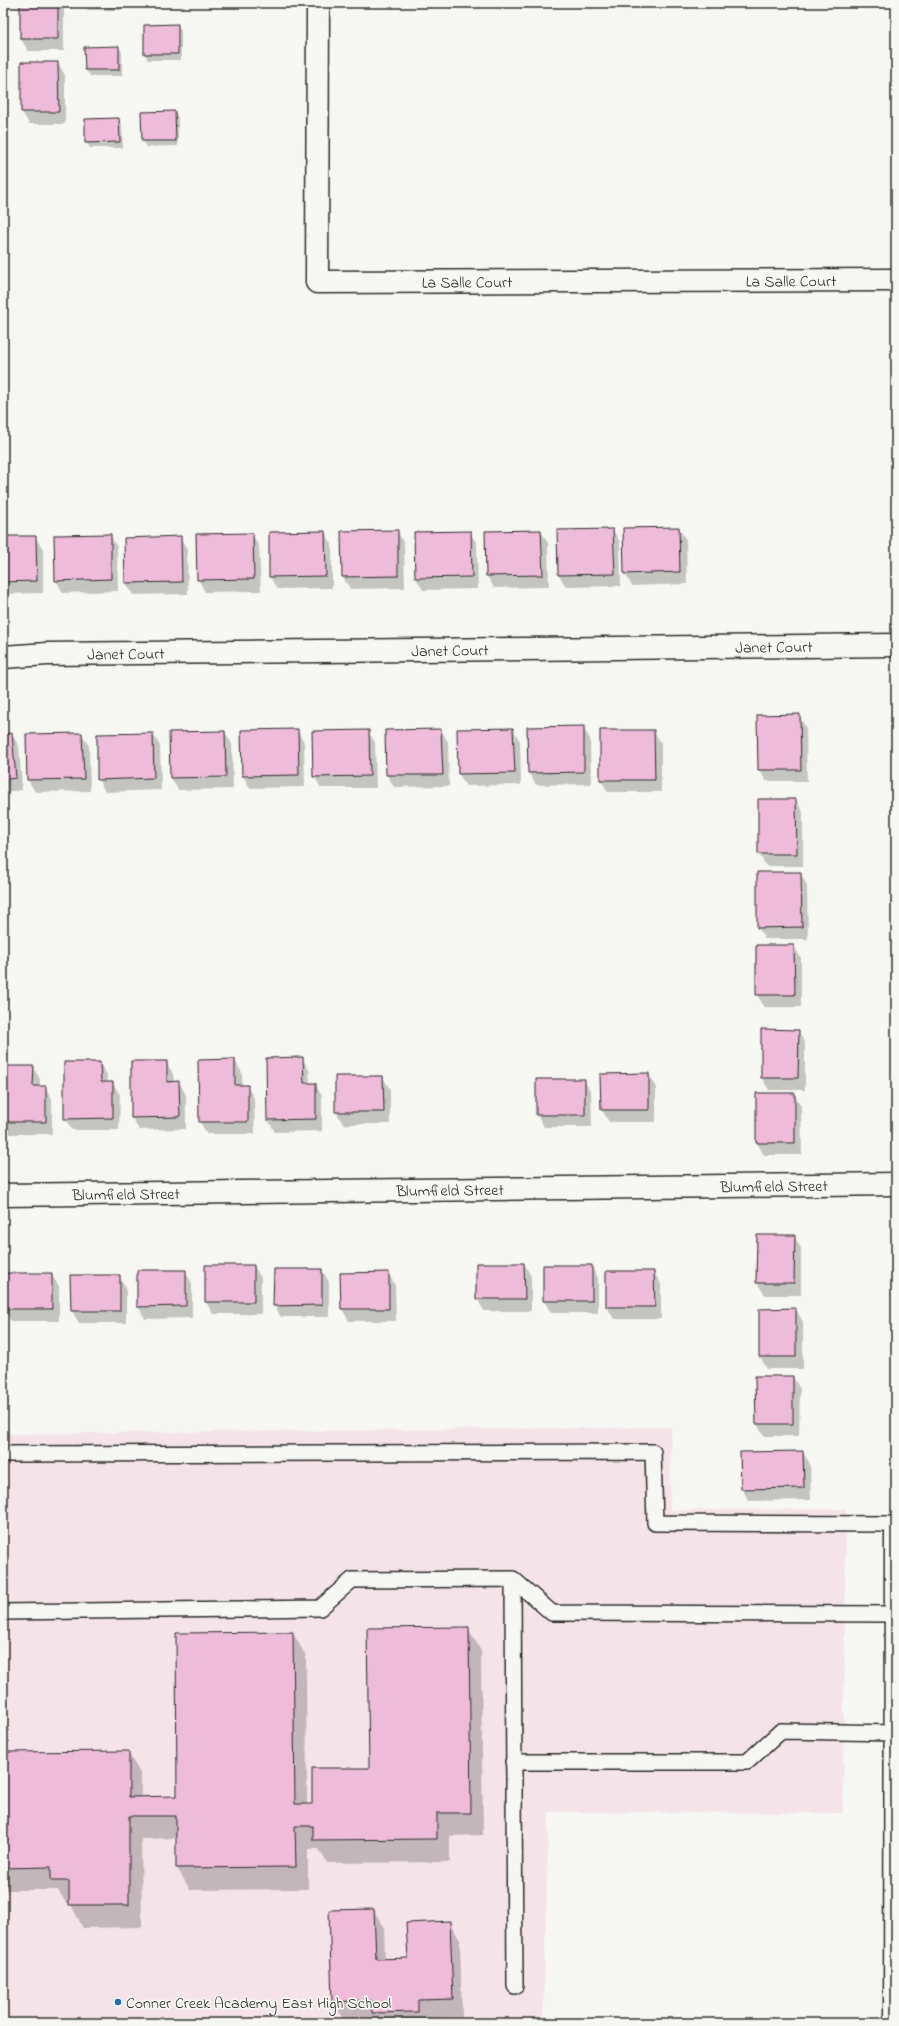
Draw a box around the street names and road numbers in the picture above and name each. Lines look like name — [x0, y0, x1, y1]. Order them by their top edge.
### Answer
street label: La Salle Court — [746, 270, 837, 295]
street label: La Salle Court — [422, 271, 513, 296]
street label: Janet Court — [735, 636, 813, 661]
street label: Janet Court — [411, 639, 489, 664]
street label: Janet Court — [87, 643, 165, 668]
street label: Blumfield Street — [719, 1175, 829, 1200]
street label: Blumfield Street — [395, 1179, 505, 1204]
street label: Blumfield Street — [71, 1183, 181, 1208]

